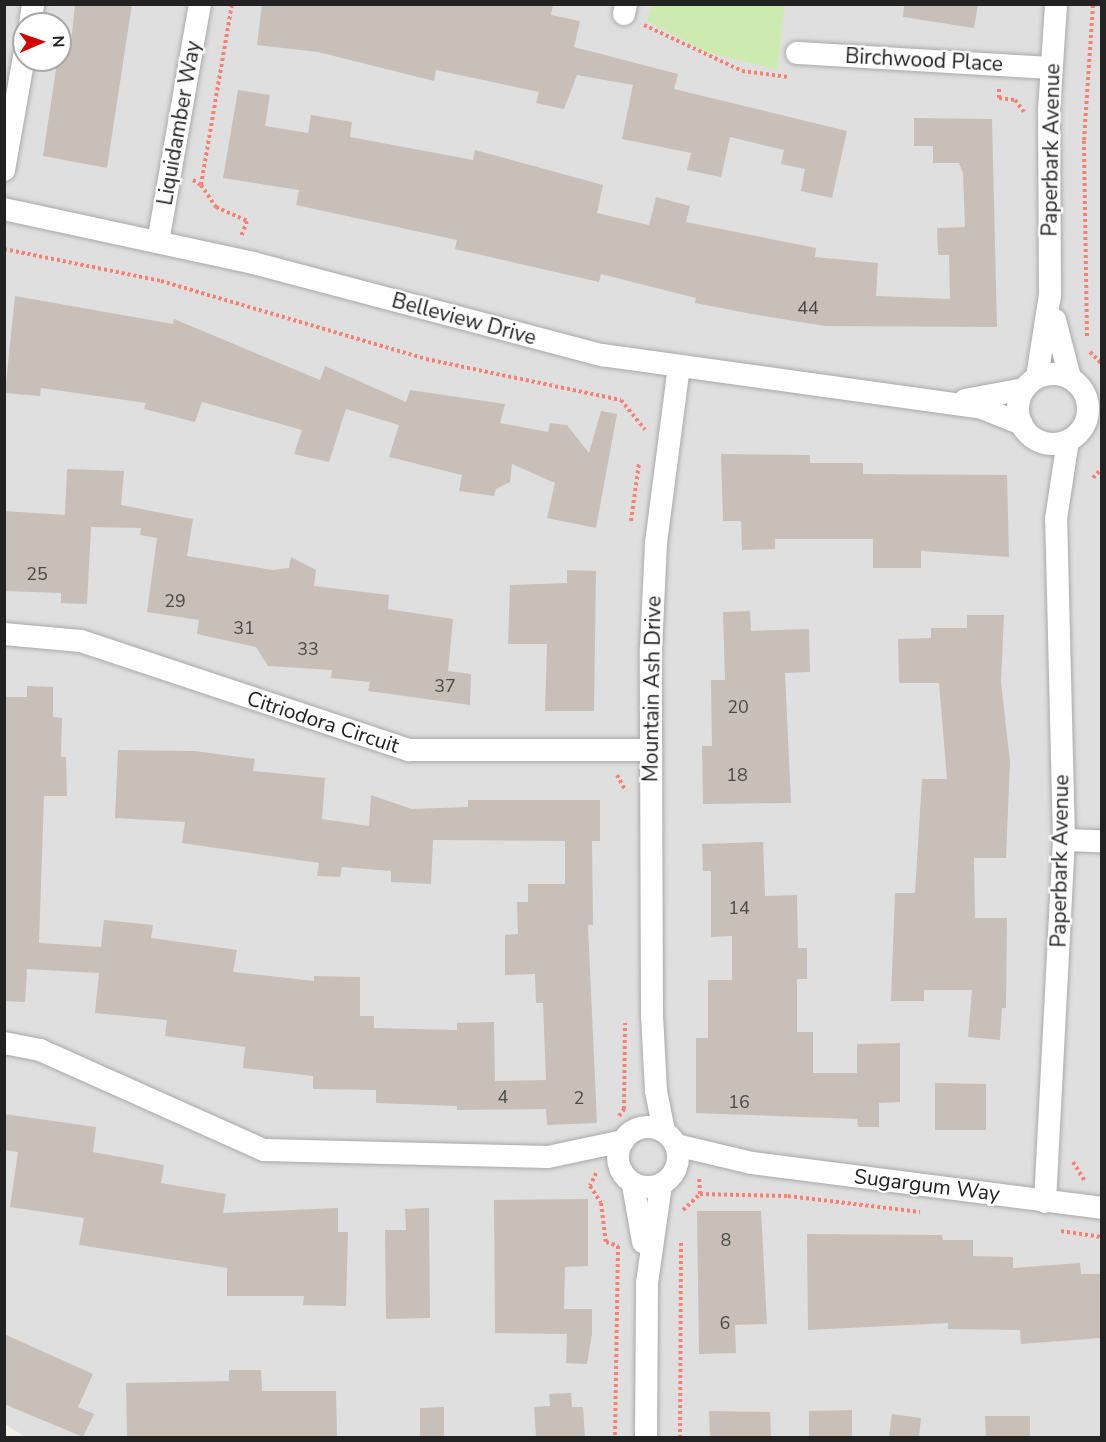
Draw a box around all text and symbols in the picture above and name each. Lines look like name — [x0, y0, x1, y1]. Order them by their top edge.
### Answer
north arrow — [12, 12, 72, 72]
text: N — [47, 35, 69, 48]
street label: Liquidamber Way — [152, 39, 206, 207]
street label: Birchwood Place — [845, 43, 1003, 77]
street label: Paperbark Avenue — [1037, 63, 1065, 237]
street label: Belleview Drive — [389, 288, 539, 350]
house number: 44 — [797, 297, 819, 319]
house number: 25 — [26, 563, 48, 585]
house number: 29 — [164, 590, 186, 612]
street label: Mountain Ash Drive — [638, 596, 666, 782]
house number: 31 — [233, 617, 255, 639]
house number: 33 — [297, 638, 319, 660]
house number: 37 — [434, 675, 456, 697]
street label: Citriodora Circuit — [244, 686, 402, 758]
house number: 20 — [727, 696, 749, 718]
house number: 18 — [726, 764, 748, 786]
street label: Paperbark Avenue — [1046, 774, 1074, 948]
house number: 14 — [728, 897, 750, 919]
house number: 4 — [498, 1086, 508, 1108]
house number: 2 — [574, 1087, 584, 1109]
house number: 16 — [728, 1091, 750, 1113]
street label: Sugargum Way — [853, 1164, 1001, 1206]
house number: 8 — [721, 1229, 731, 1251]
house number: 6 — [720, 1312, 730, 1334]

